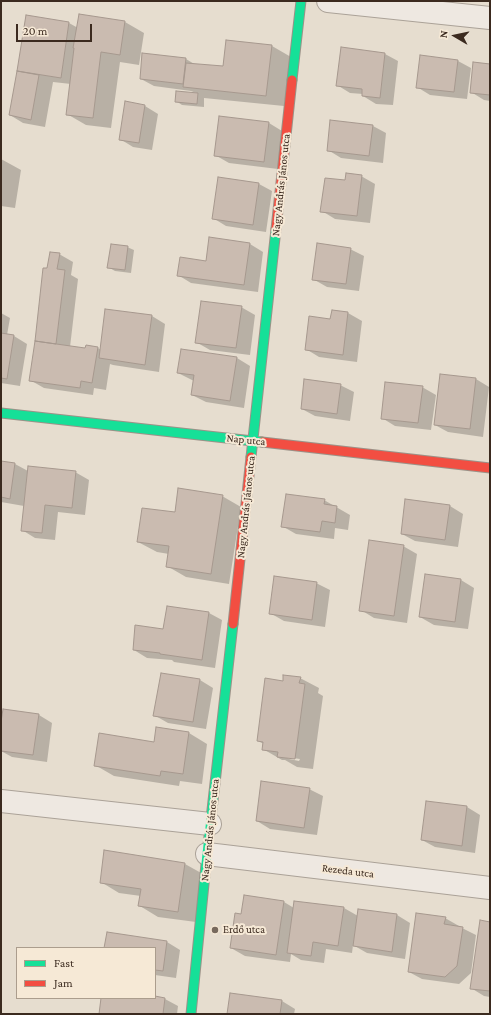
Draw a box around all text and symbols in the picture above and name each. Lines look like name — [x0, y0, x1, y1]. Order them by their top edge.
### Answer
scale bar — [18, 16, 94, 42]
north arrow — [435, 16, 475, 56]
text: 20 m — [23, 24, 47, 38]
text: N — [437, 29, 450, 39]
street label: Nagy András János utca — [269, 133, 293, 237]
street label: Nap utca — [226, 431, 266, 449]
street label: Nagy András János utca — [234, 455, 258, 559]
street label: Nagy András János utca — [198, 778, 222, 882]
street label: Rezeda utca — [321, 861, 375, 881]
place label: Erdő utca — [223, 923, 265, 937]
marker: Erdő utca — [210, 925, 220, 935]
legend — [16, 947, 156, 999]
text: Fast — [54, 956, 74, 970]
text: Jam — [54, 976, 73, 990]

